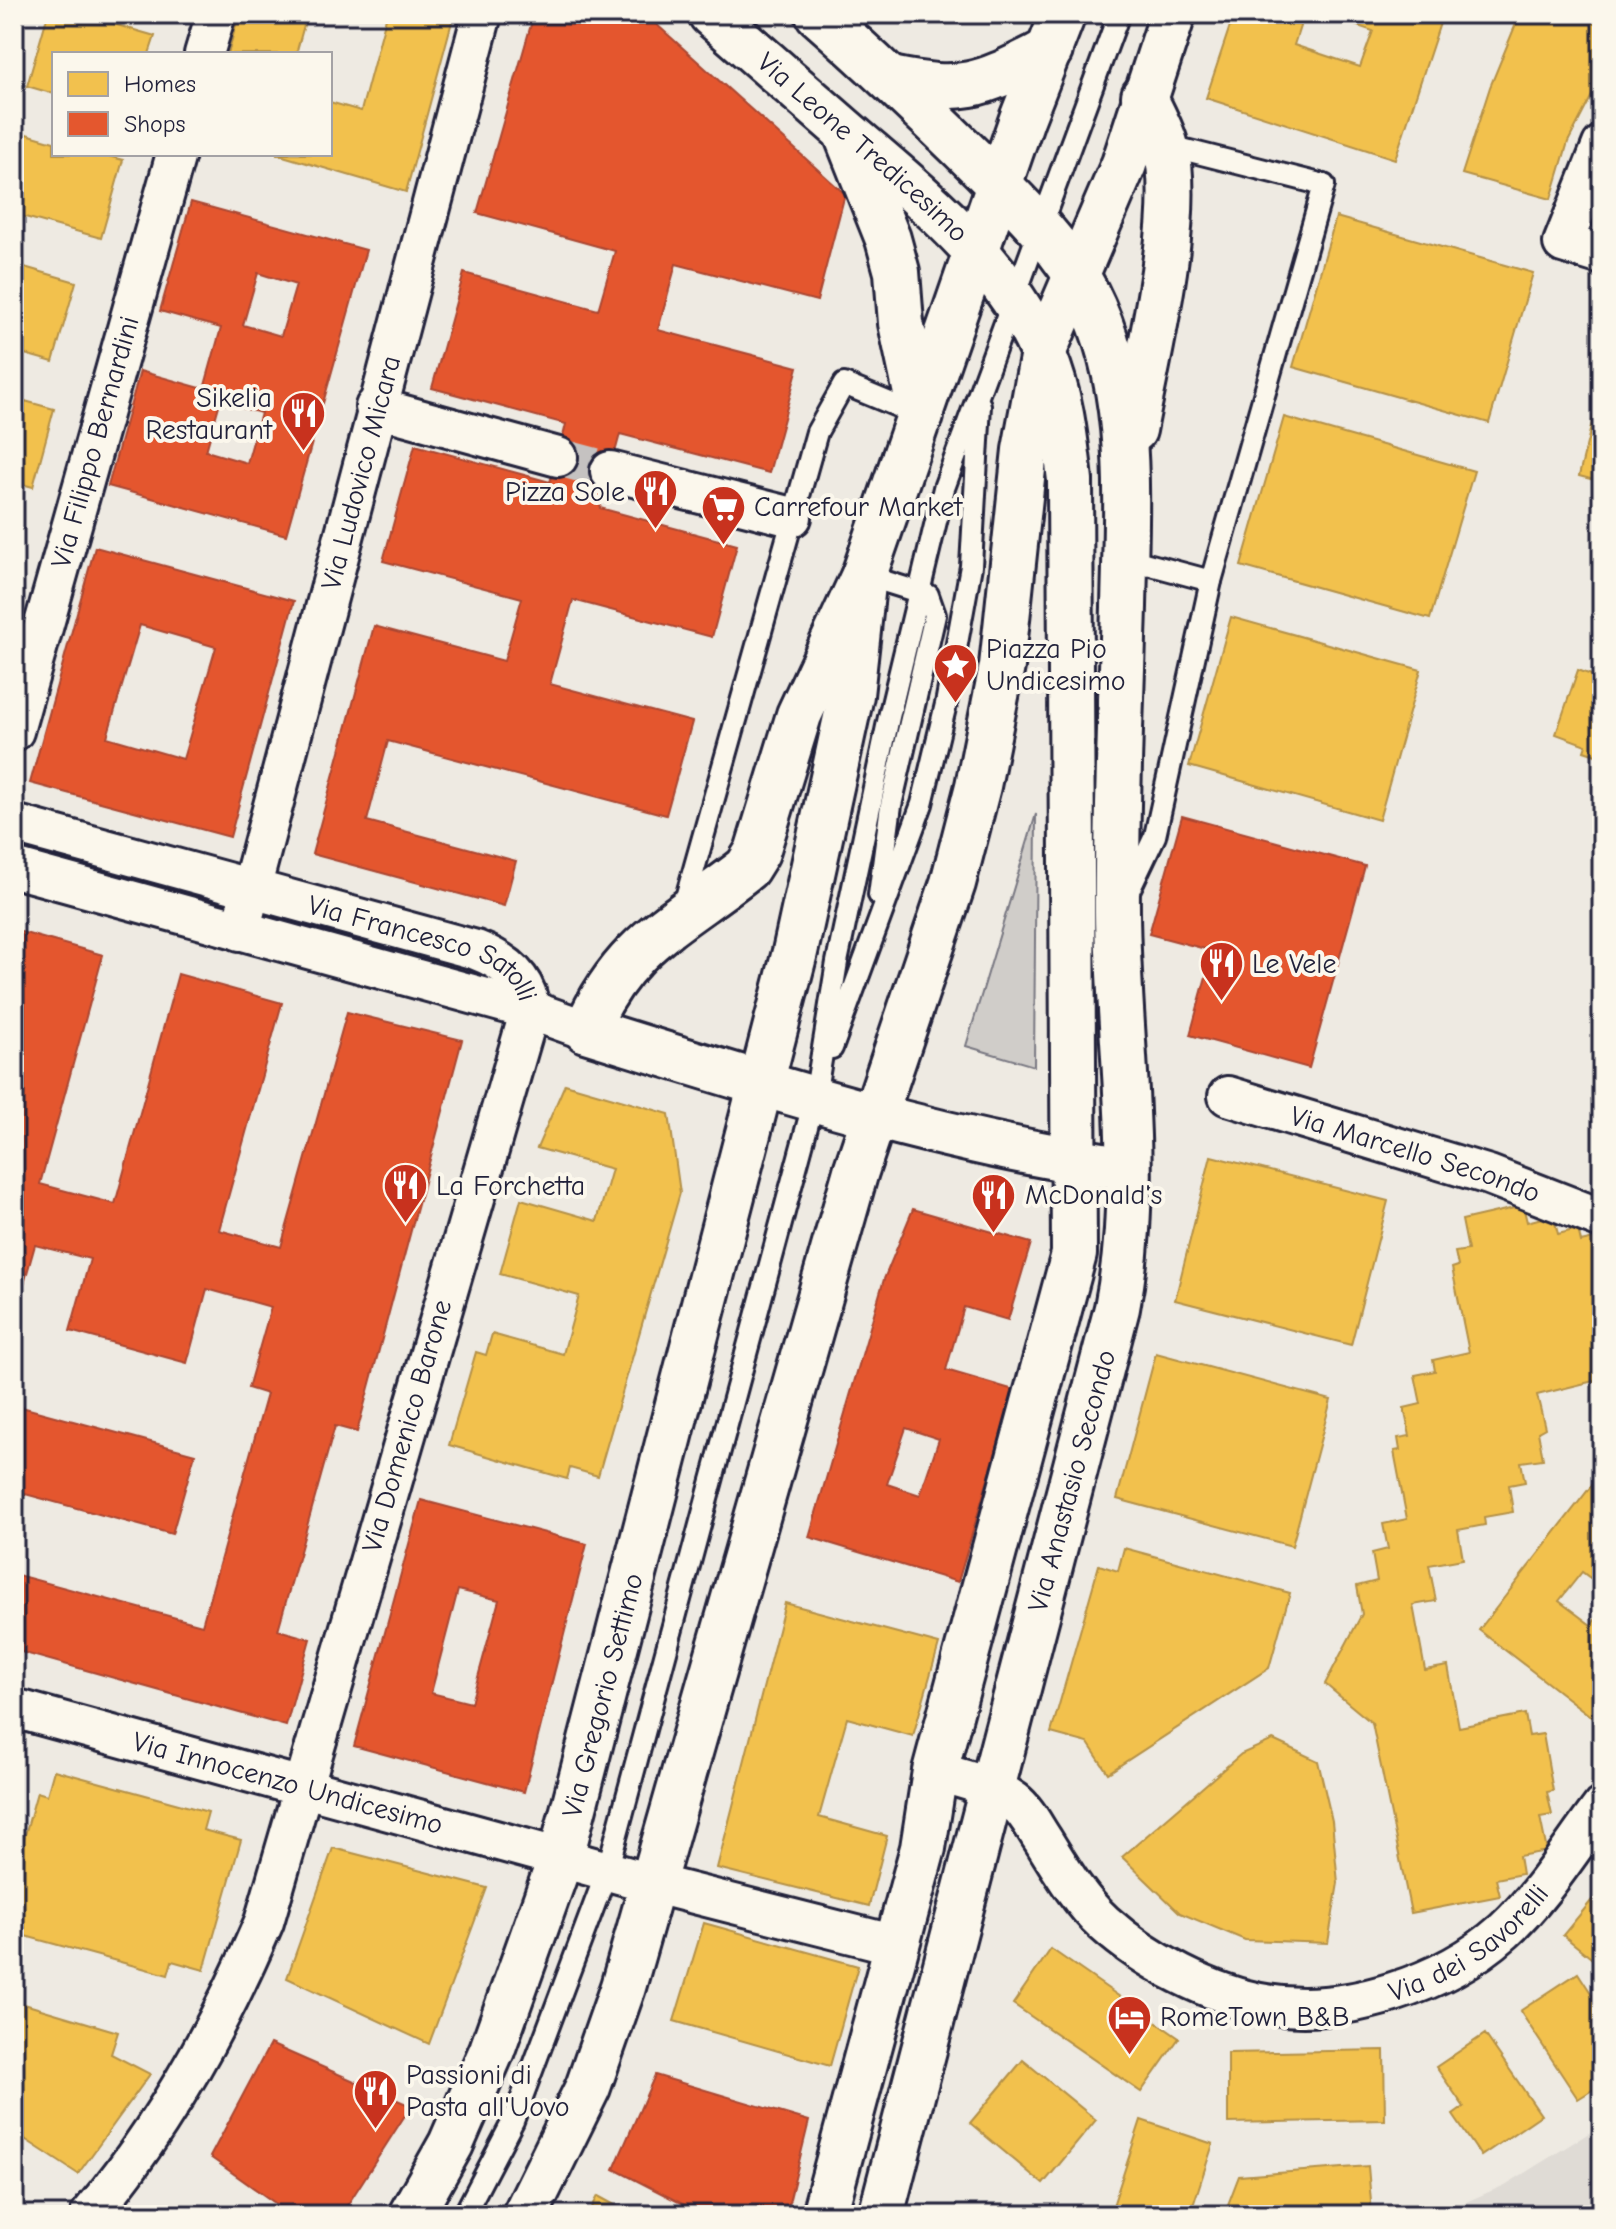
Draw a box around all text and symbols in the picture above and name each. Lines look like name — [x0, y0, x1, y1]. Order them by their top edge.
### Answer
street label: Via Leone Tredicesimo — [751, 46, 975, 249]
legend — [52, 52, 332, 156]
text: Homes — [124, 70, 196, 98]
text: Shops — [124, 110, 185, 138]
street label: Via Filippo Bernardini — [45, 313, 146, 572]
street label: Via Ludovico Micara — [315, 352, 407, 593]
place label: Sikelia Restaurant — [145, 382, 273, 446]
restaurant icon: Sikelia Restaurant — [279, 390, 327, 453]
restaurant icon: Pizza Sole — [632, 468, 680, 531]
place label: Pizza Sole — [505, 476, 625, 508]
supermarket icon: Carrefour Market — [699, 483, 747, 546]
place label: Carrefour Market — [754, 491, 963, 523]
place label: Piazza Pio Undicesimo — [986, 633, 1126, 697]
place icon: Piazza Pio Undicesimo — [931, 641, 979, 704]
street label: Via Francesco Satolli — [304, 889, 544, 1005]
restaurant icon: Le Vele — [1197, 940, 1245, 1003]
place label: Le Vele — [1252, 948, 1336, 980]
street label: Via Marcello Secondo — [1286, 1100, 1545, 1209]
restaurant icon: La Forchetta — [381, 1162, 429, 1225]
place label: La Forchetta — [436, 1170, 585, 1202]
restaurant icon: McDonald's — [970, 1171, 1018, 1234]
place label: McDonald's — [1025, 1179, 1162, 1211]
street label: Via Domenico Barone — [356, 1296, 458, 1556]
street label: Via Anastasio Secondo — [1022, 1347, 1122, 1615]
street label: Via Gregorio Settimo — [556, 1570, 650, 1821]
street label: Via Innocenzo Undicesimo — [129, 1725, 446, 1841]
street label: Via dei Savorelli — [1385, 1878, 1555, 2008]
hotel icon: RomeTown B&B — [1105, 1993, 1153, 2056]
place label: RomeTown B&B — [1160, 2001, 1349, 2033]
place label: Passioni di Pasta all'Uovo — [406, 2059, 570, 2123]
restaurant icon: Passioni di Pasta all'Uovo — [351, 2067, 399, 2130]

